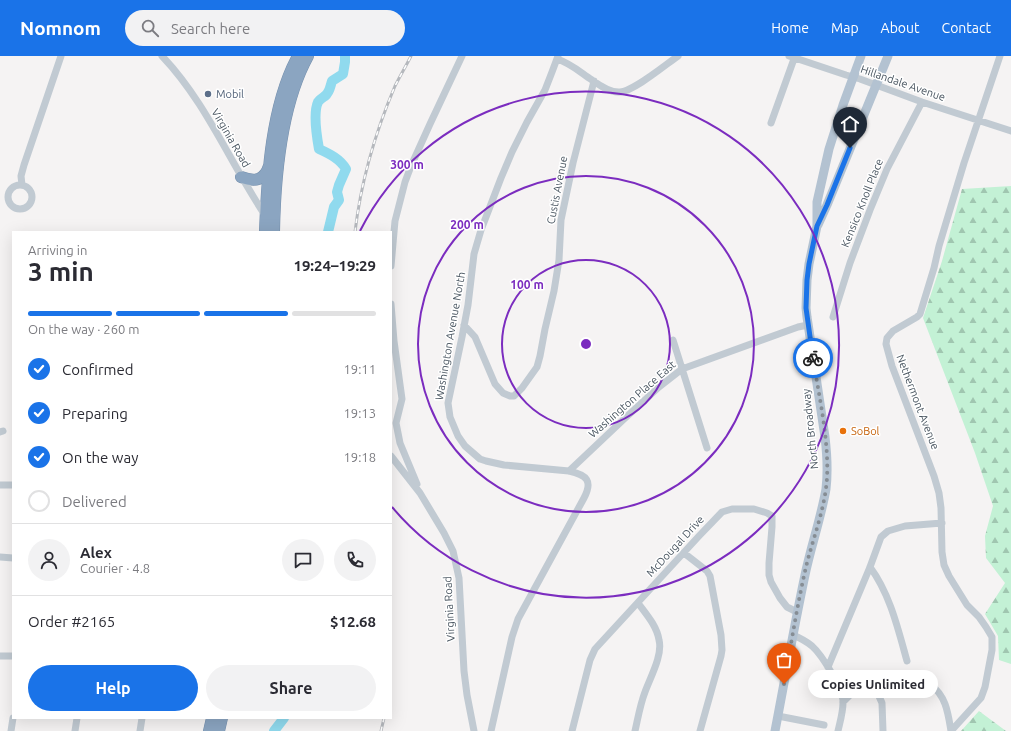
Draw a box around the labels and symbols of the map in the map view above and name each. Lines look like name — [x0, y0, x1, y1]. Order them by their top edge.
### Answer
street label: Hillandale Avenue — [859, 63, 947, 103]
place label: Mobil — [216, 88, 244, 100]
marker: Mobil — [203, 89, 213, 99]
street label: Virginia Road — [209, 107, 253, 169]
pin — [833, 107, 867, 148]
street label: Custis Avenue — [545, 155, 569, 225]
street label: Kensico Knoll Place — [839, 157, 885, 249]
text: 300 m — [390, 158, 424, 171]
text: 200 m — [450, 218, 484, 231]
street label: Washington Avenue North — [433, 271, 467, 401]
text: 100 m — [510, 278, 544, 291]
centre of rings — [579, 337, 593, 351]
courier — [793, 338, 833, 378]
street label: Nethermont Avenue — [894, 353, 942, 451]
street label: Washington Place East — [586, 358, 678, 440]
street label: North Broadway — [800, 388, 820, 470]
place label: SoBol — [851, 425, 880, 437]
marker: SoBol — [838, 426, 848, 436]
street label: McDougal Drive — [644, 513, 706, 579]
street label: Virginia Road — [441, 576, 457, 642]
pin — [767, 643, 801, 684]
callout: Copies Unlimited — [808, 670, 938, 698]

